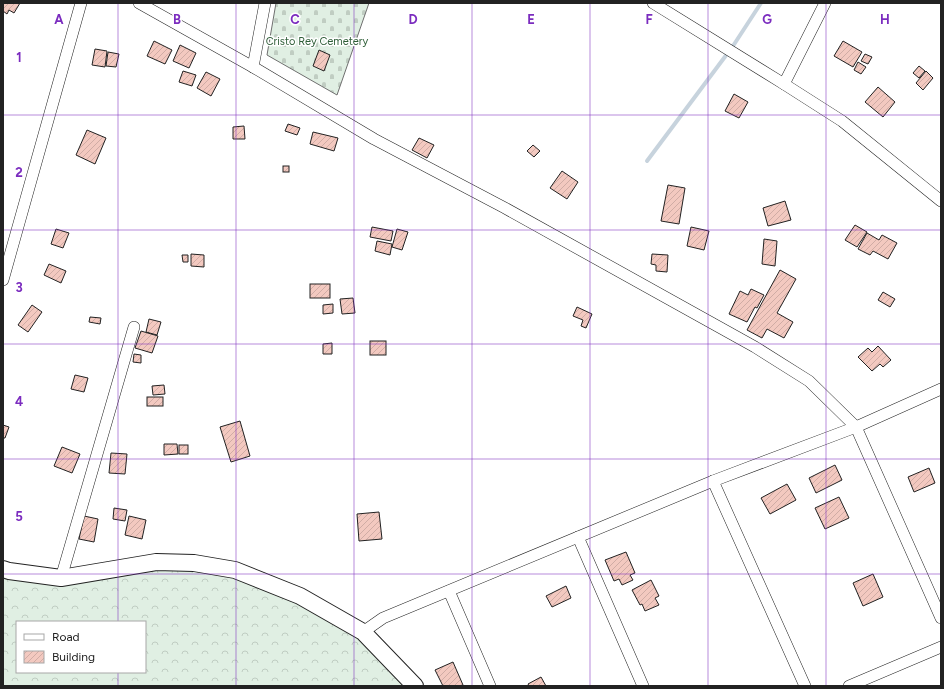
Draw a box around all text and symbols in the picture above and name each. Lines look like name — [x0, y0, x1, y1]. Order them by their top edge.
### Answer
text: A — [54, 12, 64, 27]
text: B — [173, 12, 181, 27]
text: C — [290, 12, 300, 27]
text: D — [408, 12, 418, 27]
text: E — [527, 12, 535, 27]
text: F — [645, 12, 653, 27]
text: G — [762, 12, 772, 27]
text: H — [880, 12, 890, 27]
park label: Cristo Rey Cemetery — [266, 35, 369, 48]
text: 1 — [16, 50, 22, 65]
text: 2 — [15, 165, 23, 180]
text: 3 — [15, 280, 23, 295]
text: 4 — [15, 394, 23, 409]
text: 5 — [15, 509, 23, 524]
legend — [16, 621, 146, 673]
text: Road — [52, 630, 80, 644]
text: Building — [52, 650, 95, 664]

